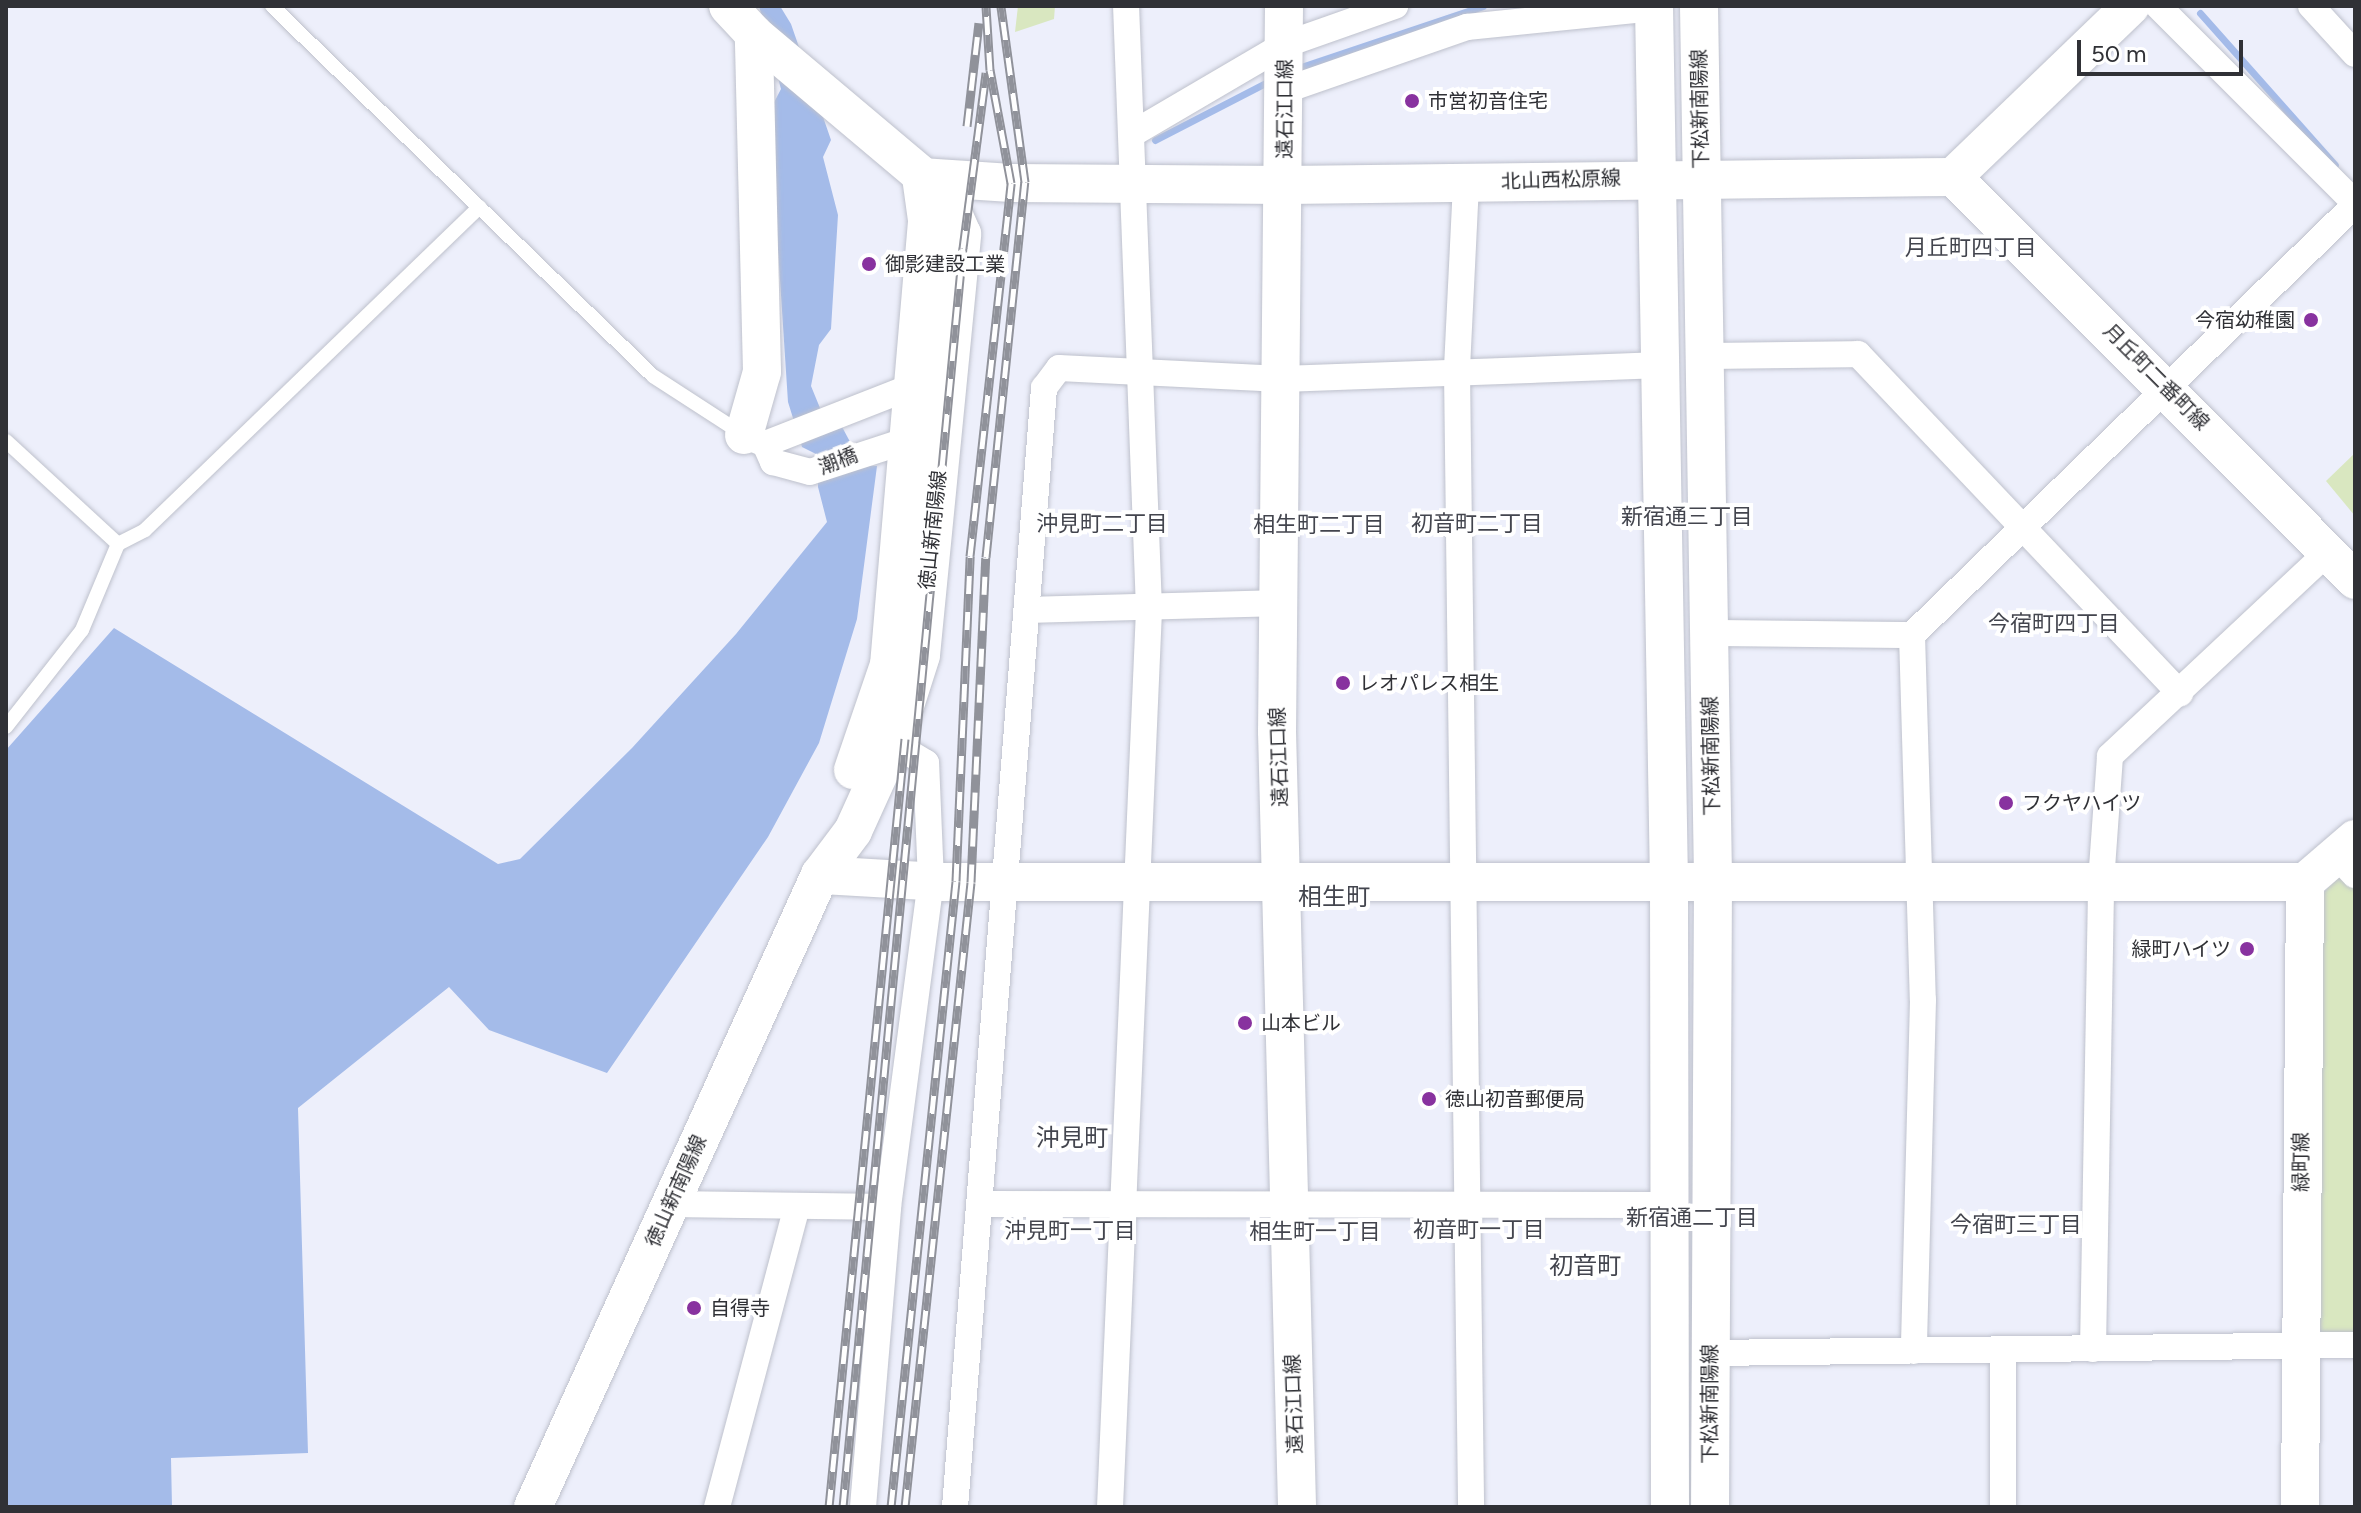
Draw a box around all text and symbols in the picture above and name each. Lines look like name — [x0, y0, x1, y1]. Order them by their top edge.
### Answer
scale bar — [2081, 24, 2247, 74]
text: 50 m — [2091, 39, 2147, 68]
street label: 下松新南陽線 — [1687, 49, 1713, 169]
street label: 遠石江口線 — [1273, 59, 1297, 159]
place label: 市営初音住宅 — [1428, 89, 1548, 113]
marker: 市営初音住宅 — [1403, 92, 1421, 110]
street label: 北山西松原線 — [1501, 166, 1621, 194]
district label: 月丘町四丁目 — [1905, 235, 2037, 261]
place label: 御影建設工業 — [885, 252, 1005, 276]
marker: 御影建設工業 — [860, 255, 878, 273]
place label: 今宿幼稚園 — [2195, 308, 2295, 332]
marker: 今宿幼稚園 — [2302, 311, 2320, 329]
street label: 月丘町二番町線 — [2098, 319, 2214, 435]
street label: 潮橋 — [815, 443, 861, 479]
street label: 徳山新南陽線 — [915, 469, 951, 591]
district label: 新宿通三丁目 — [1621, 504, 1753, 530]
district label: 沖見町二丁目 — [1036, 511, 1168, 537]
district label: 初音町二丁目 — [1411, 511, 1543, 537]
district label: 相生町二丁目 — [1253, 512, 1385, 538]
district label: 今宿町四丁目 — [1988, 611, 2120, 637]
place label: レオパレス相生 — [1359, 671, 1499, 695]
marker: レオパレス相生 — [1334, 674, 1352, 692]
street label: 下松新南陽線 — [1698, 696, 1724, 816]
street label: 遠石江口線 — [1265, 707, 1293, 807]
place label: フクヤハイツ — [2022, 791, 2142, 815]
marker: フクヤハイツ — [1997, 794, 2015, 812]
district label: 相生町 — [1298, 883, 1370, 911]
place label: 緑町ハイツ — [2131, 937, 2231, 961]
marker: 緑町ハイツ — [2238, 940, 2256, 958]
place label: 山本ビル — [1261, 1011, 1341, 1035]
marker: 山本ビル — [1236, 1014, 1254, 1032]
place label: 徳山初音郵便局 — [1445, 1087, 1585, 1111]
marker: 徳山初音郵便局 — [1420, 1090, 1438, 1108]
district label: 沖見町 — [1036, 1124, 1108, 1152]
street label: 徳山新南陽線 — [641, 1131, 711, 1251]
street label: 緑町線 — [2289, 1132, 2313, 1192]
district label: 新宿通二丁目 — [1626, 1205, 1758, 1231]
district label: 今宿町三丁目 — [1950, 1212, 2082, 1238]
district label: 初音町一丁目 — [1413, 1217, 1545, 1243]
district label: 沖見町一丁目 — [1004, 1218, 1136, 1244]
district label: 相生町一丁目 — [1249, 1219, 1381, 1245]
district label: 初音町 — [1549, 1252, 1621, 1280]
place label: 自得寺 — [710, 1296, 770, 1320]
marker: 自得寺 — [685, 1299, 703, 1317]
street label: 下松新南陽線 — [1698, 1344, 1722, 1464]
street label: 遠石江口線 — [1280, 1354, 1308, 1454]

